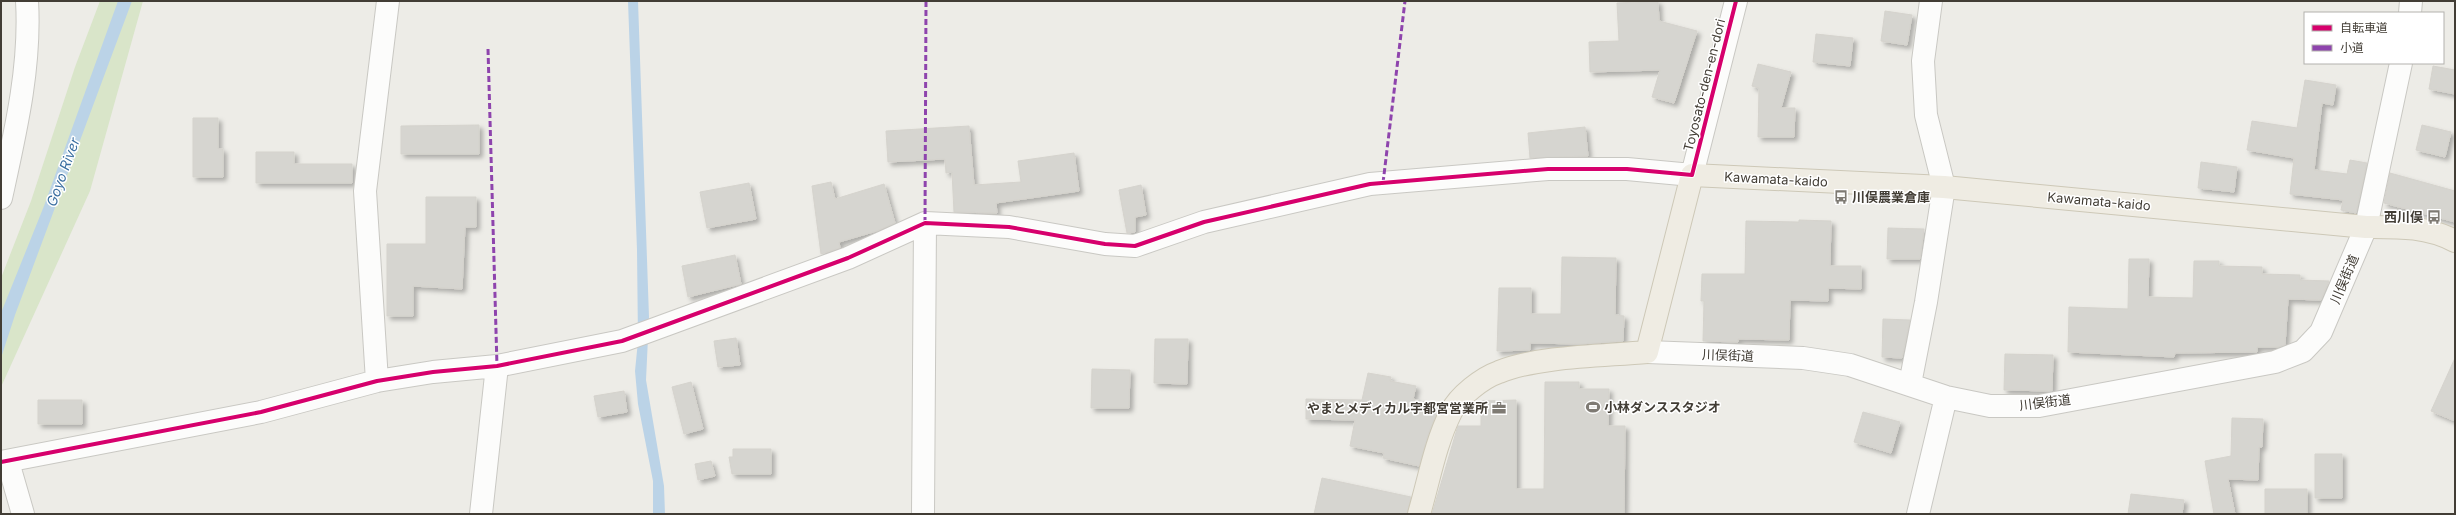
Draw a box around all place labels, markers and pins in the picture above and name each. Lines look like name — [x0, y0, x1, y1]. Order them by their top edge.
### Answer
bus stop icon: 川俣農業倉庫 — [1833, 189, 1849, 205]
place label: 川俣農業倉庫 — [1852, 189, 1930, 205]
place label: 西川俣 — [2384, 209, 2423, 225]
bus stop icon: 西川俣 — [2426, 209, 2442, 225]
sports icon: 小林ダンススタジオ — [1585, 399, 1601, 415]
place label: 小林ダンススタジオ — [1604, 399, 1721, 415]
place label: やまとメディカル宇都宮営業所 — [1307, 400, 1488, 416]
office icon: やまとメディカル宇都宮営業所 — [1491, 400, 1507, 416]

